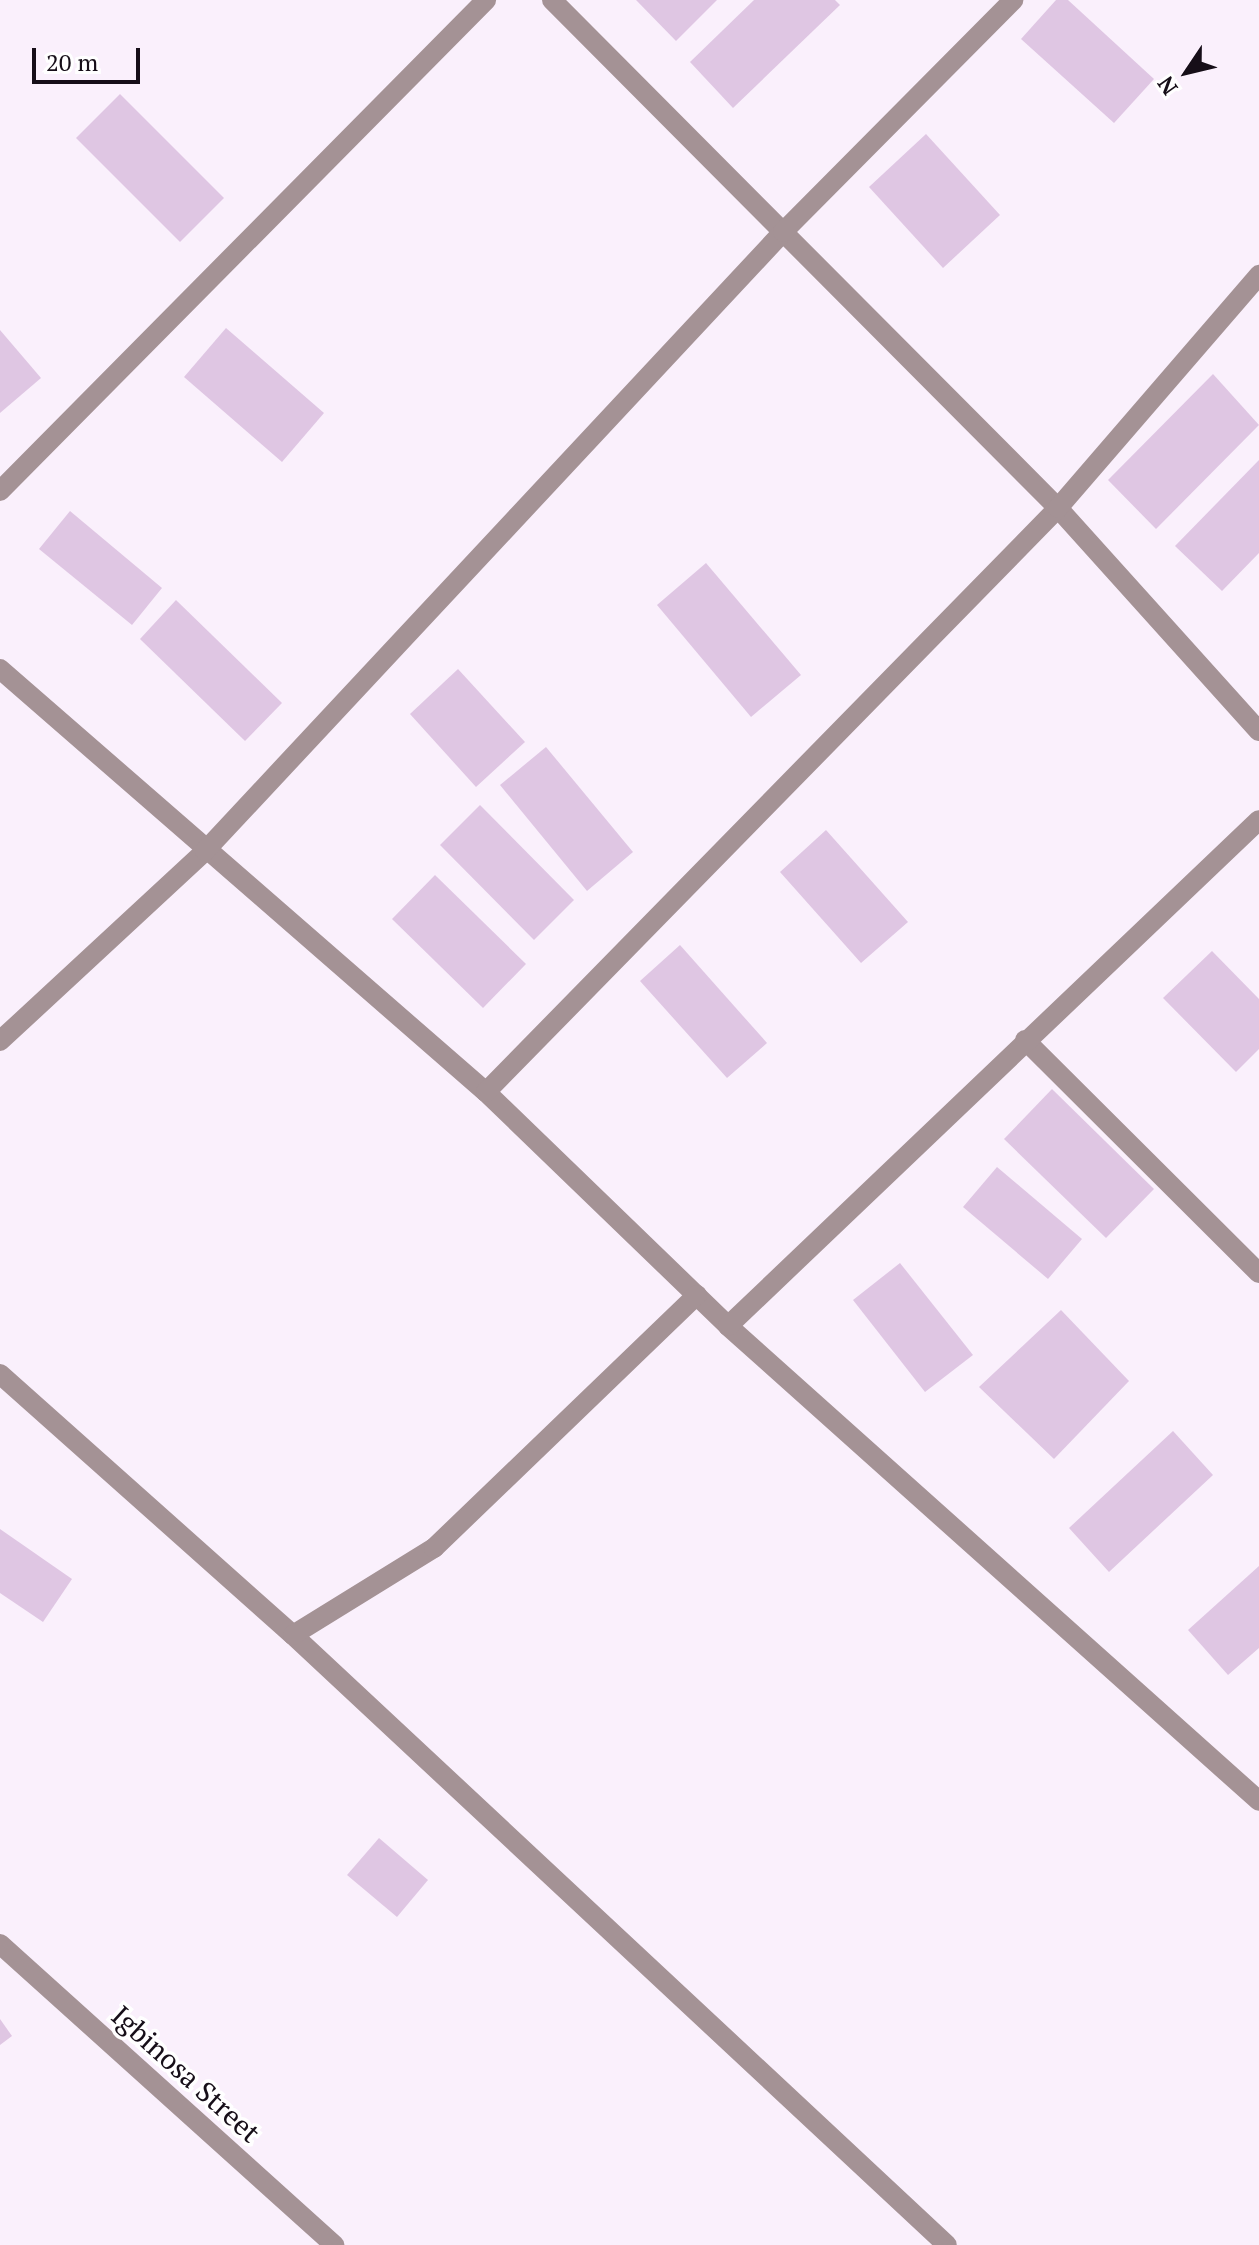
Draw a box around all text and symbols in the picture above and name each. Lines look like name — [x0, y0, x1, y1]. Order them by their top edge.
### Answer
scale bar — [36, 32, 144, 82]
north arrow — [1147, 32, 1227, 112]
text: 20 m — [46, 46, 98, 78]
text: N — [1150, 71, 1184, 101]
street label: Igbinosa Street — [105, 1999, 267, 2149]

